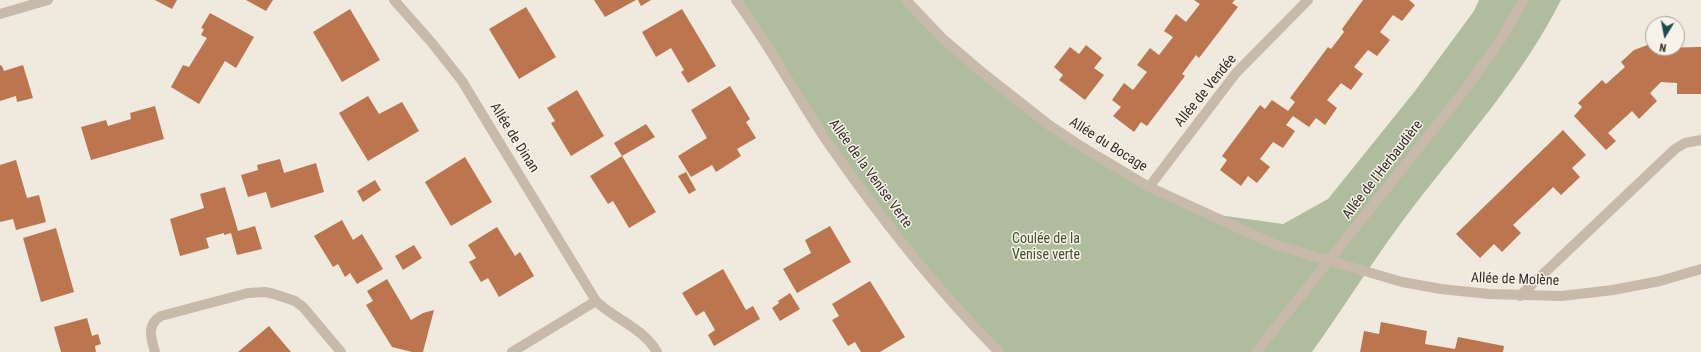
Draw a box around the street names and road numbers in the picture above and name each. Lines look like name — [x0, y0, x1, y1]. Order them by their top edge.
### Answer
street label: Allée de Vendée — [1172, 51, 1240, 131]
street label: Allée de Dinan — [486, 100, 542, 176]
street label: Allée du Bocage — [1066, 114, 1150, 176]
street label: Allée de la Venise Verte — [825, 116, 915, 232]
street label: Allée de l'Herbaudière — [1339, 117, 1427, 223]
street label: Allée de Molène — [1471, 270, 1559, 290]

